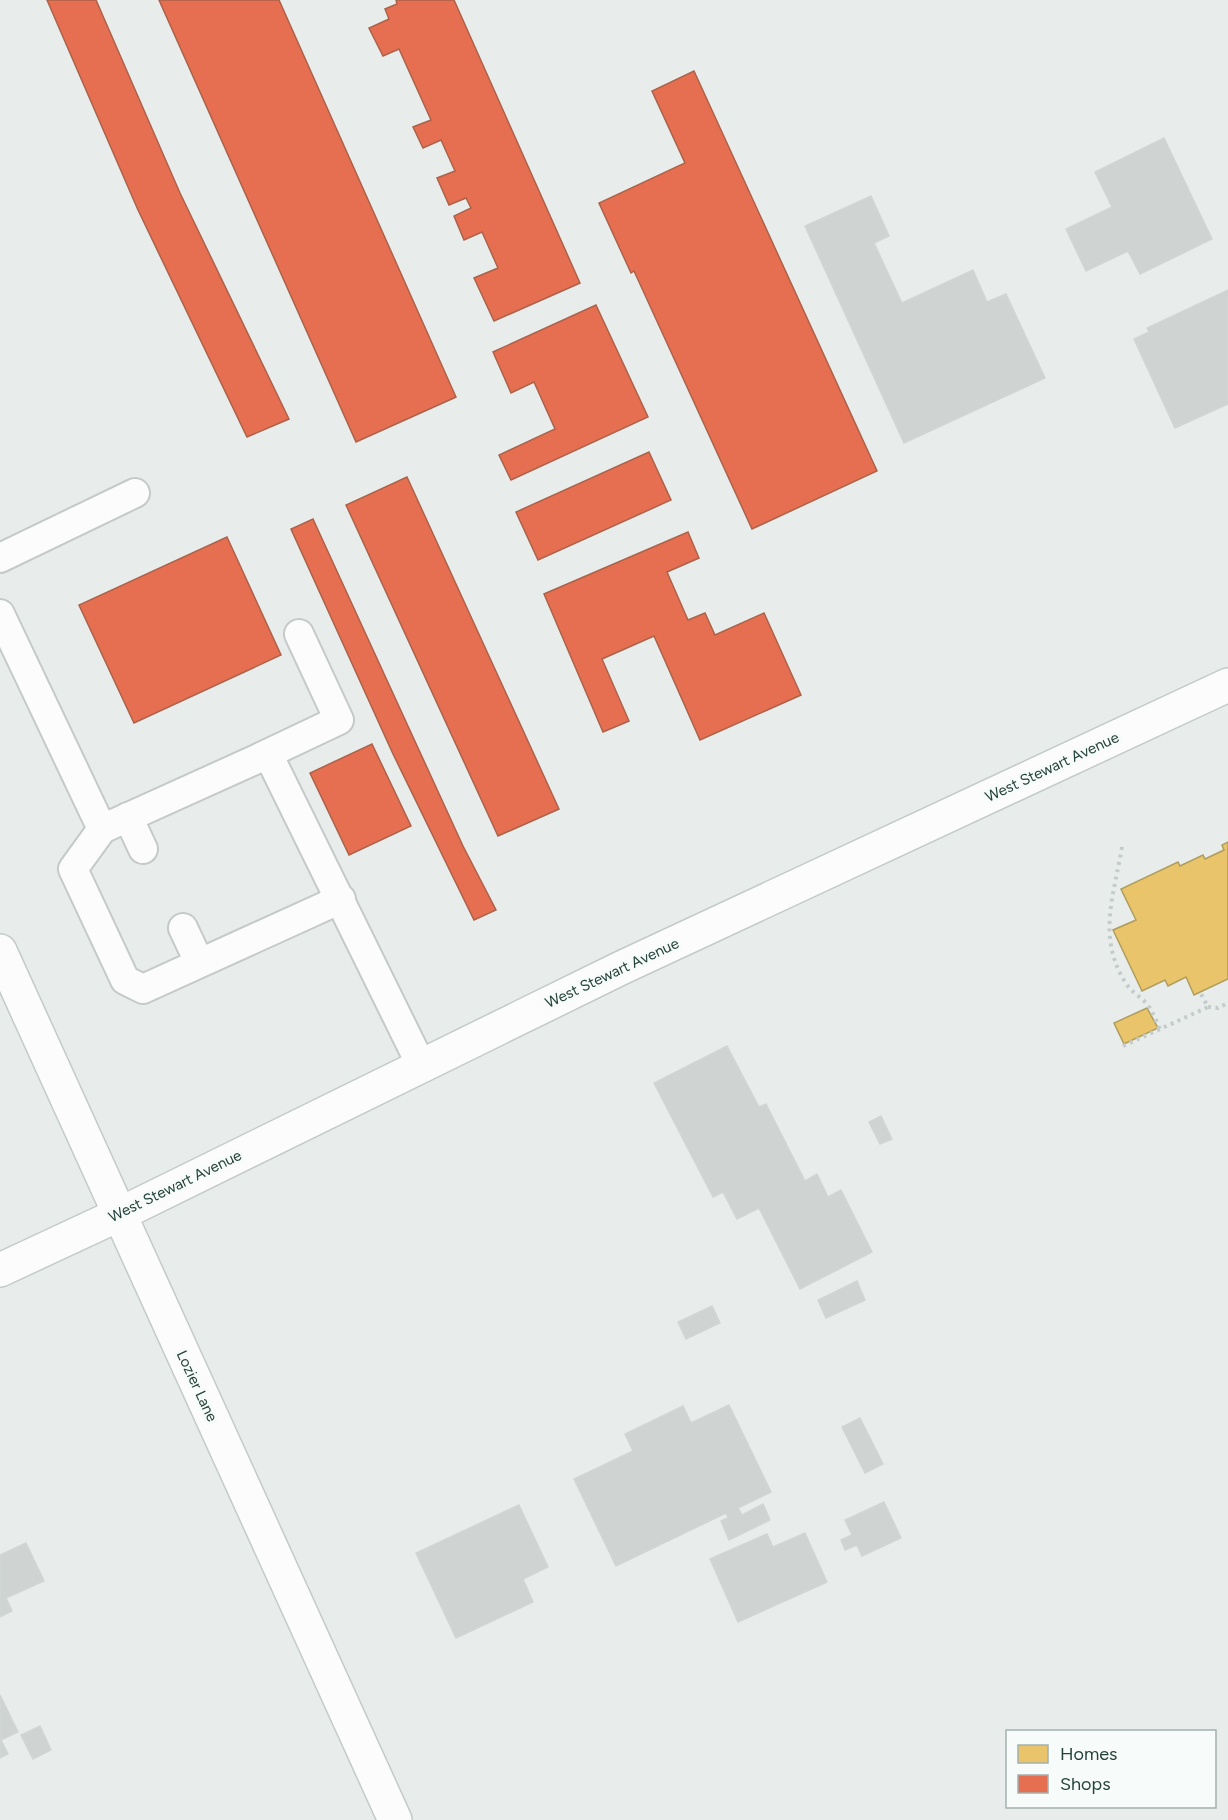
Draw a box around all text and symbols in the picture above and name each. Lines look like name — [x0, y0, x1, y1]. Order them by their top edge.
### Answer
street label: West Stewart Avenue — [982, 728, 1122, 806]
street label: West Stewart Avenue — [542, 934, 682, 1012]
street label: West Stewart Avenue — [106, 1146, 244, 1226]
street label: Lozier Lane — [173, 1348, 221, 1424]
legend — [1006, 1730, 1216, 1808]
text: Homes — [1060, 1743, 1118, 1765]
text: Shops — [1060, 1773, 1111, 1795]

